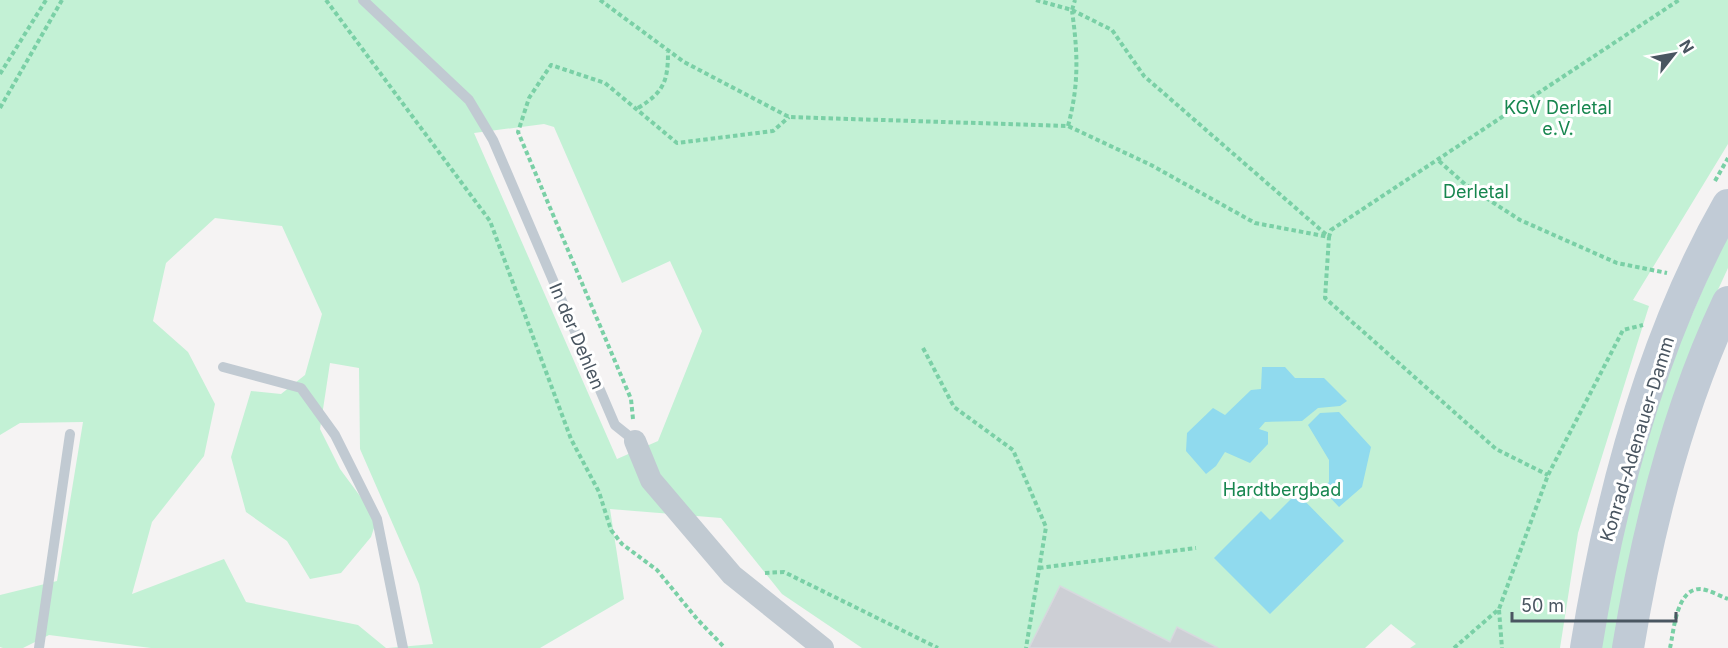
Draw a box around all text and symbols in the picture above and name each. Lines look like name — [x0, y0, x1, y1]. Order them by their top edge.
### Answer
north arrow — [1644, 24, 1704, 84]
text: N — [1675, 36, 1699, 57]
park label: KGV Derletal e.V. — [1504, 97, 1612, 139]
park label: Derletal — [1443, 181, 1509, 202]
street label: In der Dehlen — [545, 280, 609, 392]
street label: Konrad-Adenauer-Damm — [1596, 334, 1678, 544]
park label: Hardtbergbad — [1223, 479, 1341, 500]
scale bar — [1512, 585, 1676, 623]
text: 50 m — [1521, 595, 1564, 616]

